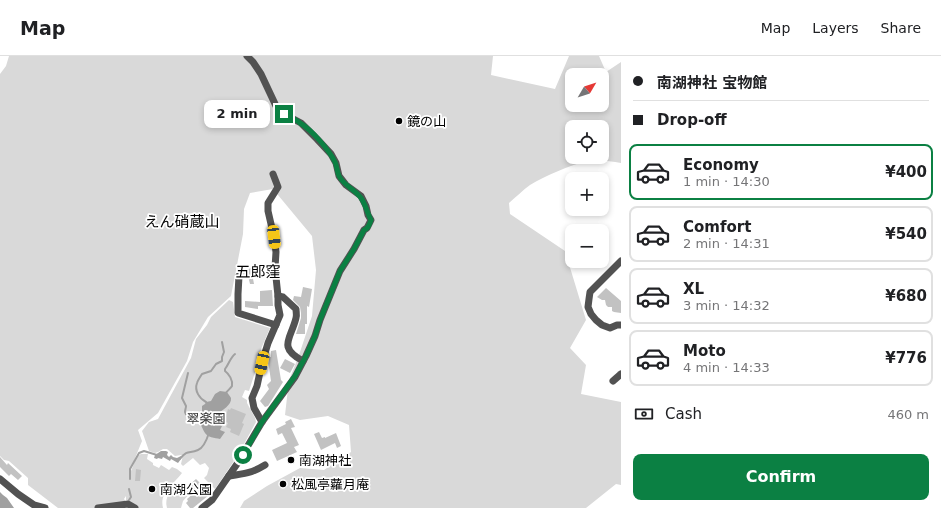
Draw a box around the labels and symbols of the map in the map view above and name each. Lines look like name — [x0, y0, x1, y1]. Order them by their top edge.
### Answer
north arrow — [565, 68, 609, 112]
callout: 2 min — [204, 100, 270, 128]
route end — [275, 105, 293, 123]
place label: 鏡の山 — [407, 114, 446, 129]
marker: 鏡の山 — [394, 116, 404, 126]
district label: えん硝蔵山 — [144, 213, 220, 231]
car — [267, 224, 281, 250]
district label: 五郎窪 — [235, 263, 281, 281]
car — [254, 350, 270, 376]
park label: 翠楽園 — [186, 411, 226, 426]
route start — [234, 446, 252, 464]
place label: 南湖神社 — [299, 453, 351, 468]
marker: 南湖神社 — [286, 455, 296, 465]
place label: 松風亭蘿月庵 — [291, 477, 369, 492]
marker: 松風亭蘿月庵 — [278, 479, 288, 489]
place label: 南湖公園 — [160, 482, 212, 497]
marker: 南湖公園 — [147, 484, 157, 494]

